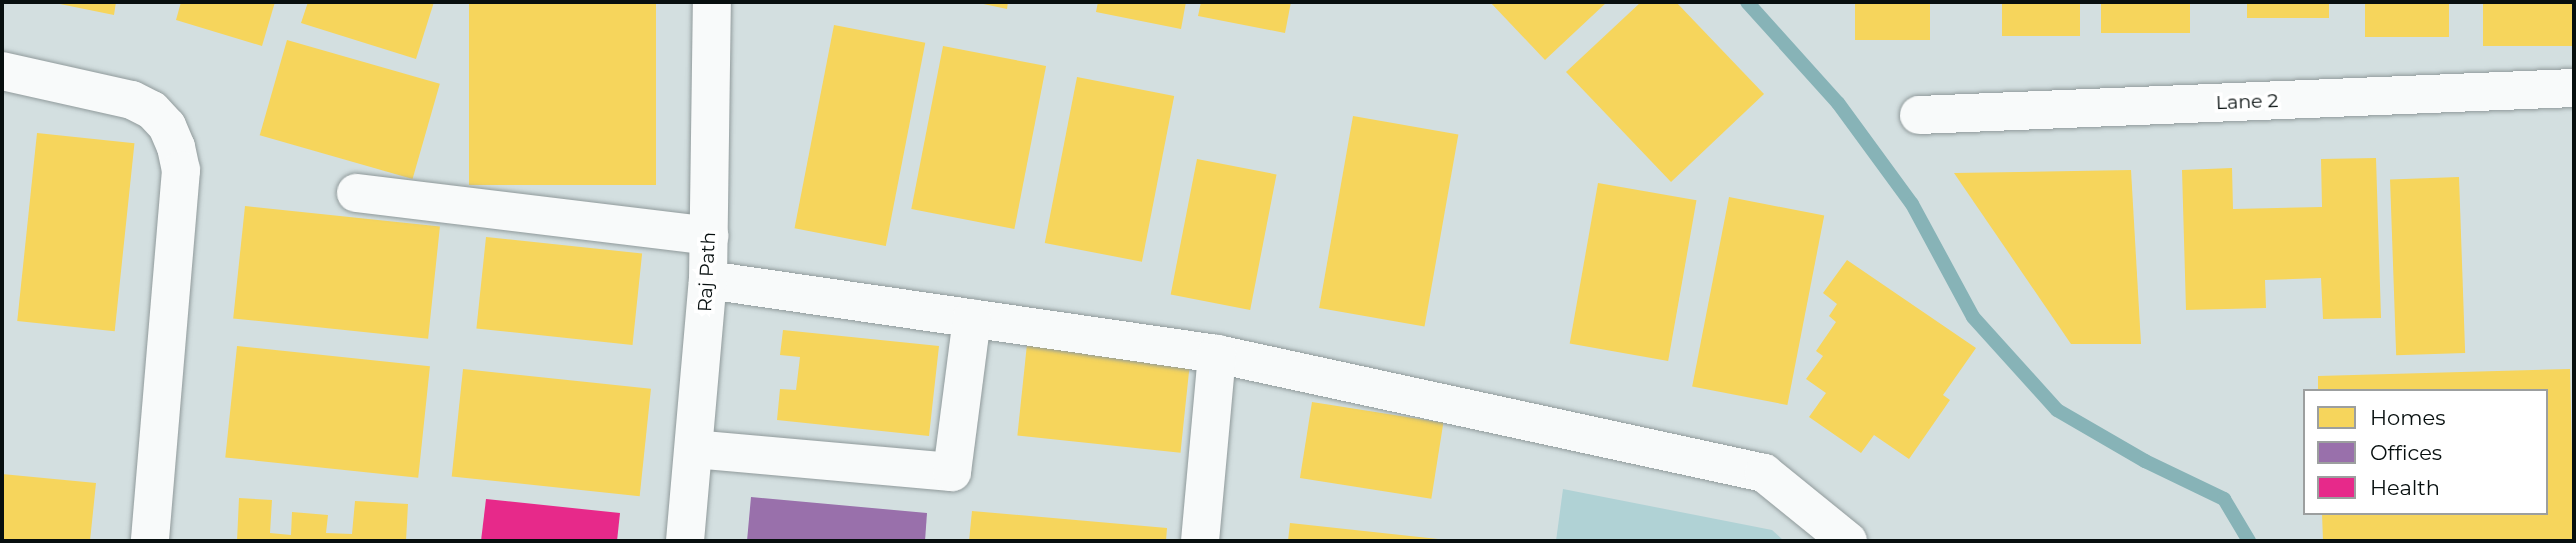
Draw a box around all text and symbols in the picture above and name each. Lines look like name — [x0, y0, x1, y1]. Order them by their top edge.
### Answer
street label: Lane 2 — [2215, 90, 2279, 114]
street label: Raj Path — [694, 231, 720, 313]
legend — [2303, 389, 2548, 515]
text: Homes — [2370, 405, 2445, 430]
text: Offices — [2370, 440, 2442, 465]
text: Health — [2370, 475, 2440, 500]

